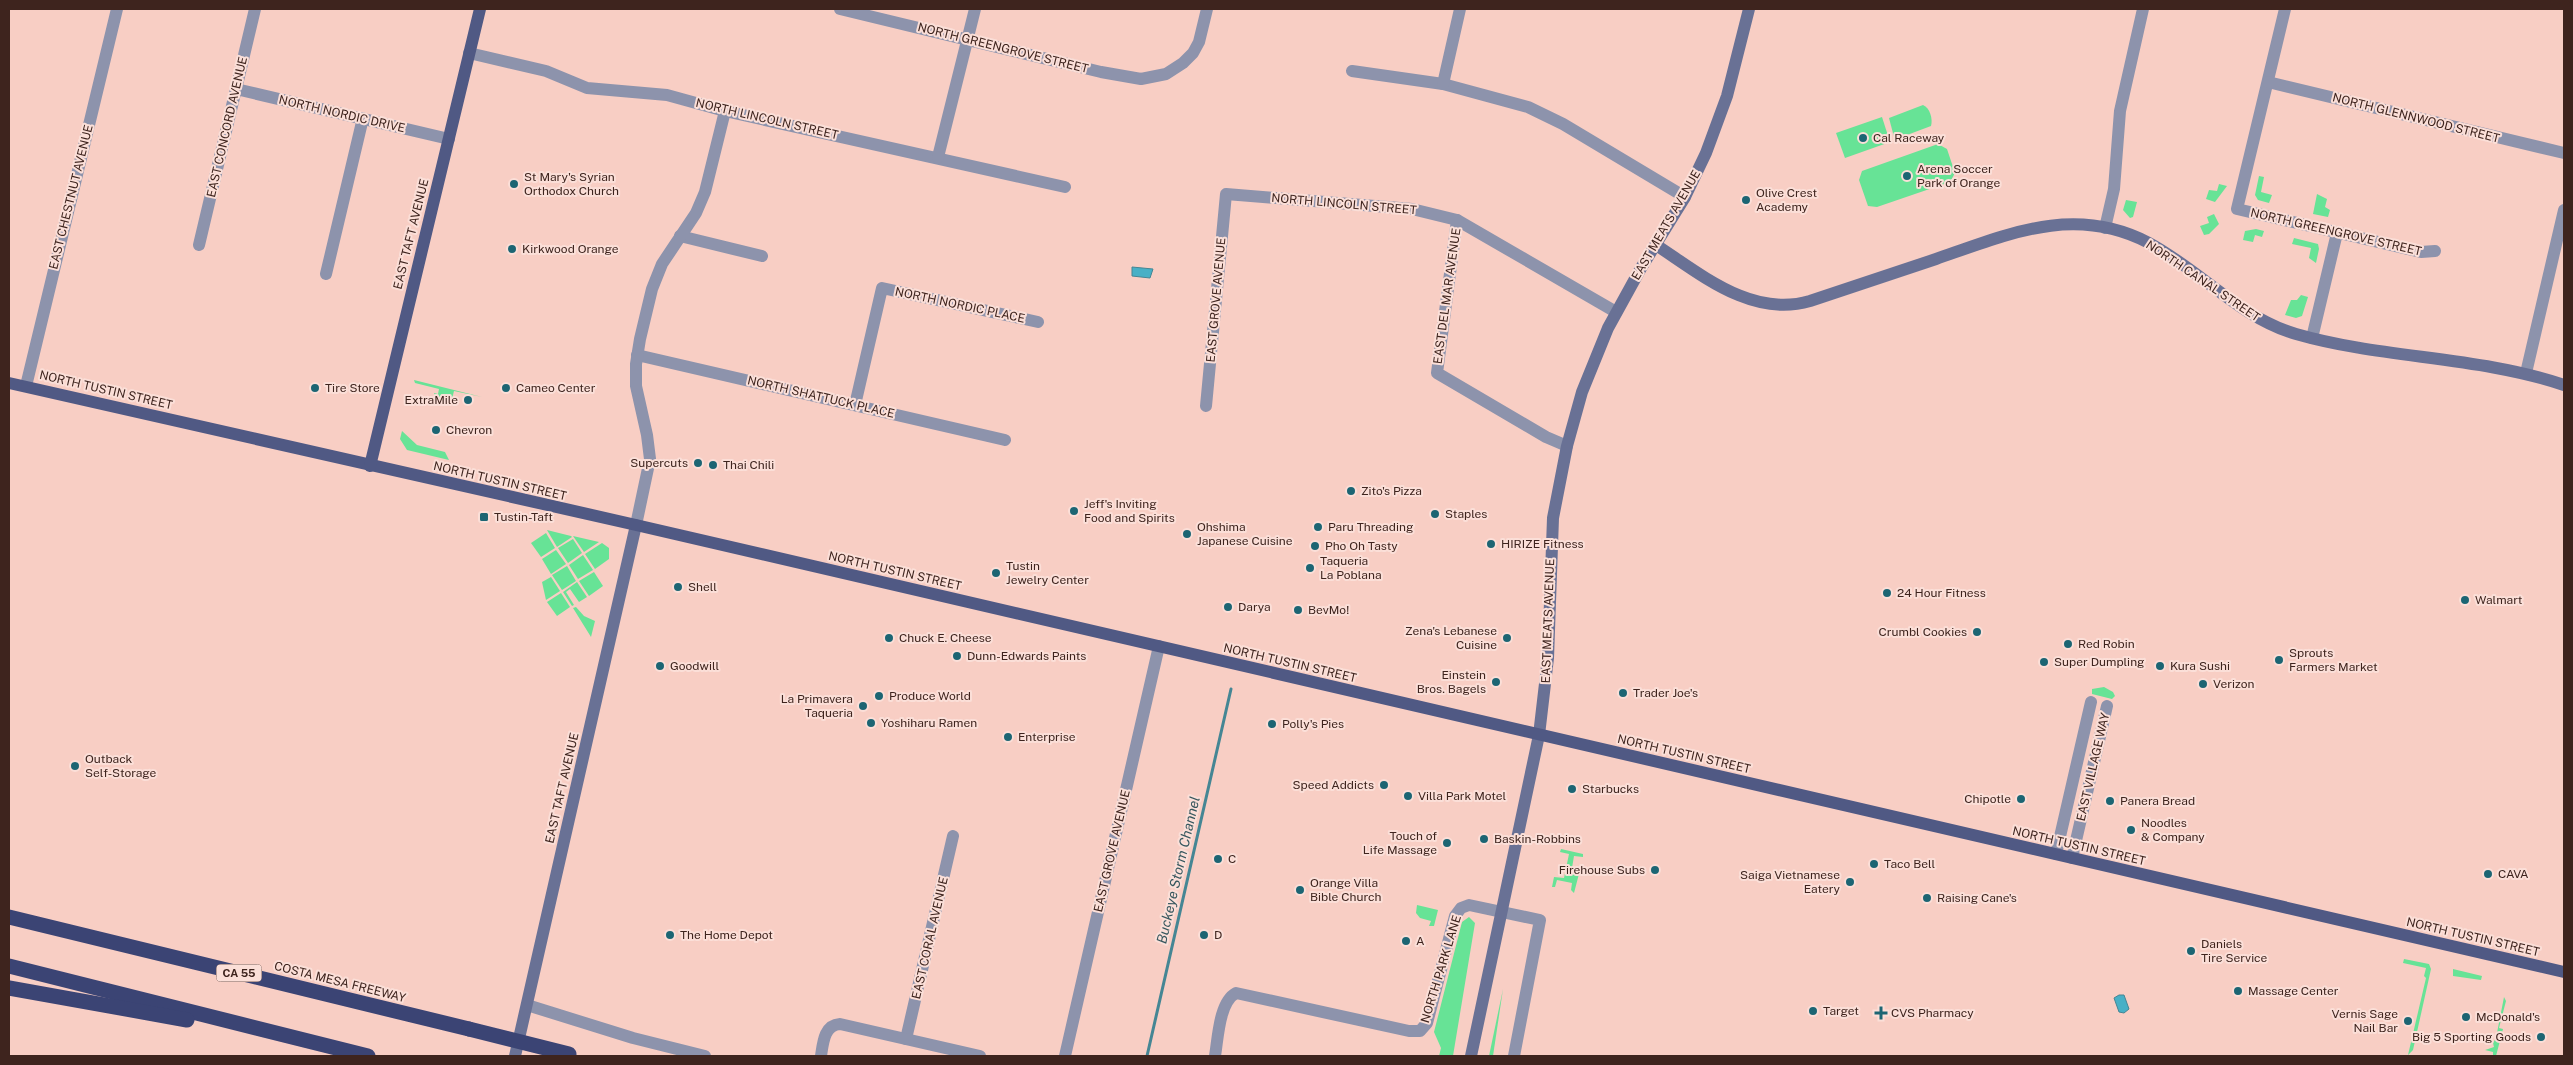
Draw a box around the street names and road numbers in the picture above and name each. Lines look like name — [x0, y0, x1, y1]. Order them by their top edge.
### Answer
street label: NORTH GREENGROVE STREET — [916, 20, 1090, 76]
street label: EAST CONCORD AVENUE — [204, 55, 250, 199]
street label: NORTH GLENNWOOD STREET — [2331, 90, 2501, 146]
street label: NORTH NORDIC DRIVE — [277, 93, 407, 135]
street label: NORTH LINCOLN STREET — [694, 96, 840, 142]
street label: EAST CHESTNUT AVENUE — [46, 123, 96, 271]
street label: EAST MEATS AVENUE — [1629, 167, 1703, 283]
street label: EAST TAFT AVENUE — [391, 177, 431, 291]
street label: NORTH LINCOLN STREET — [1271, 191, 1417, 217]
street label: NORTH GREENGROVE STREET — [2249, 205, 2423, 259]
street label: EAST DEL MAR AVENUE — [1431, 227, 1463, 365]
street label: EAST GROVE AVENUE — [1204, 237, 1228, 363]
street label: NORTH CANAL STREET — [2143, 238, 2263, 324]
street label: NORTH NORDIC PLACE — [894, 284, 1026, 326]
street label: NORTH TUSTIN STREET — [38, 368, 174, 412]
street label: NORTH SHATTUCK PLACE — [746, 373, 896, 421]
street label: NORTH TUSTIN STREET — [432, 459, 568, 503]
street label: NORTH TUSTIN STREET — [827, 549, 963, 593]
street label: EAST MEATS AVENUE — [1539, 558, 1557, 684]
street label: NORTH TUSTIN STREET — [1222, 641, 1358, 685]
street label: EAST VILLAGE WAY — [2074, 711, 2112, 823]
street label: EAST TAFT AVENUE — [542, 731, 582, 845]
street label: NORTH TUSTIN STREET — [1616, 732, 1752, 776]
street label: EAST GROVE AVENUE — [1091, 789, 1133, 913]
street label: NORTH TUSTIN STREET — [2011, 824, 2147, 868]
street label: EAST CORAL AVENUE — [909, 876, 951, 1000]
street label: NORTH PARK LANE — [1418, 913, 1464, 1025]
street label: NORTH TUSTIN STREET — [2405, 915, 2541, 959]
street label: COSTA MESA FREEWAY — [273, 959, 408, 1005]
road number: CA 55 — [216, 964, 262, 981]

